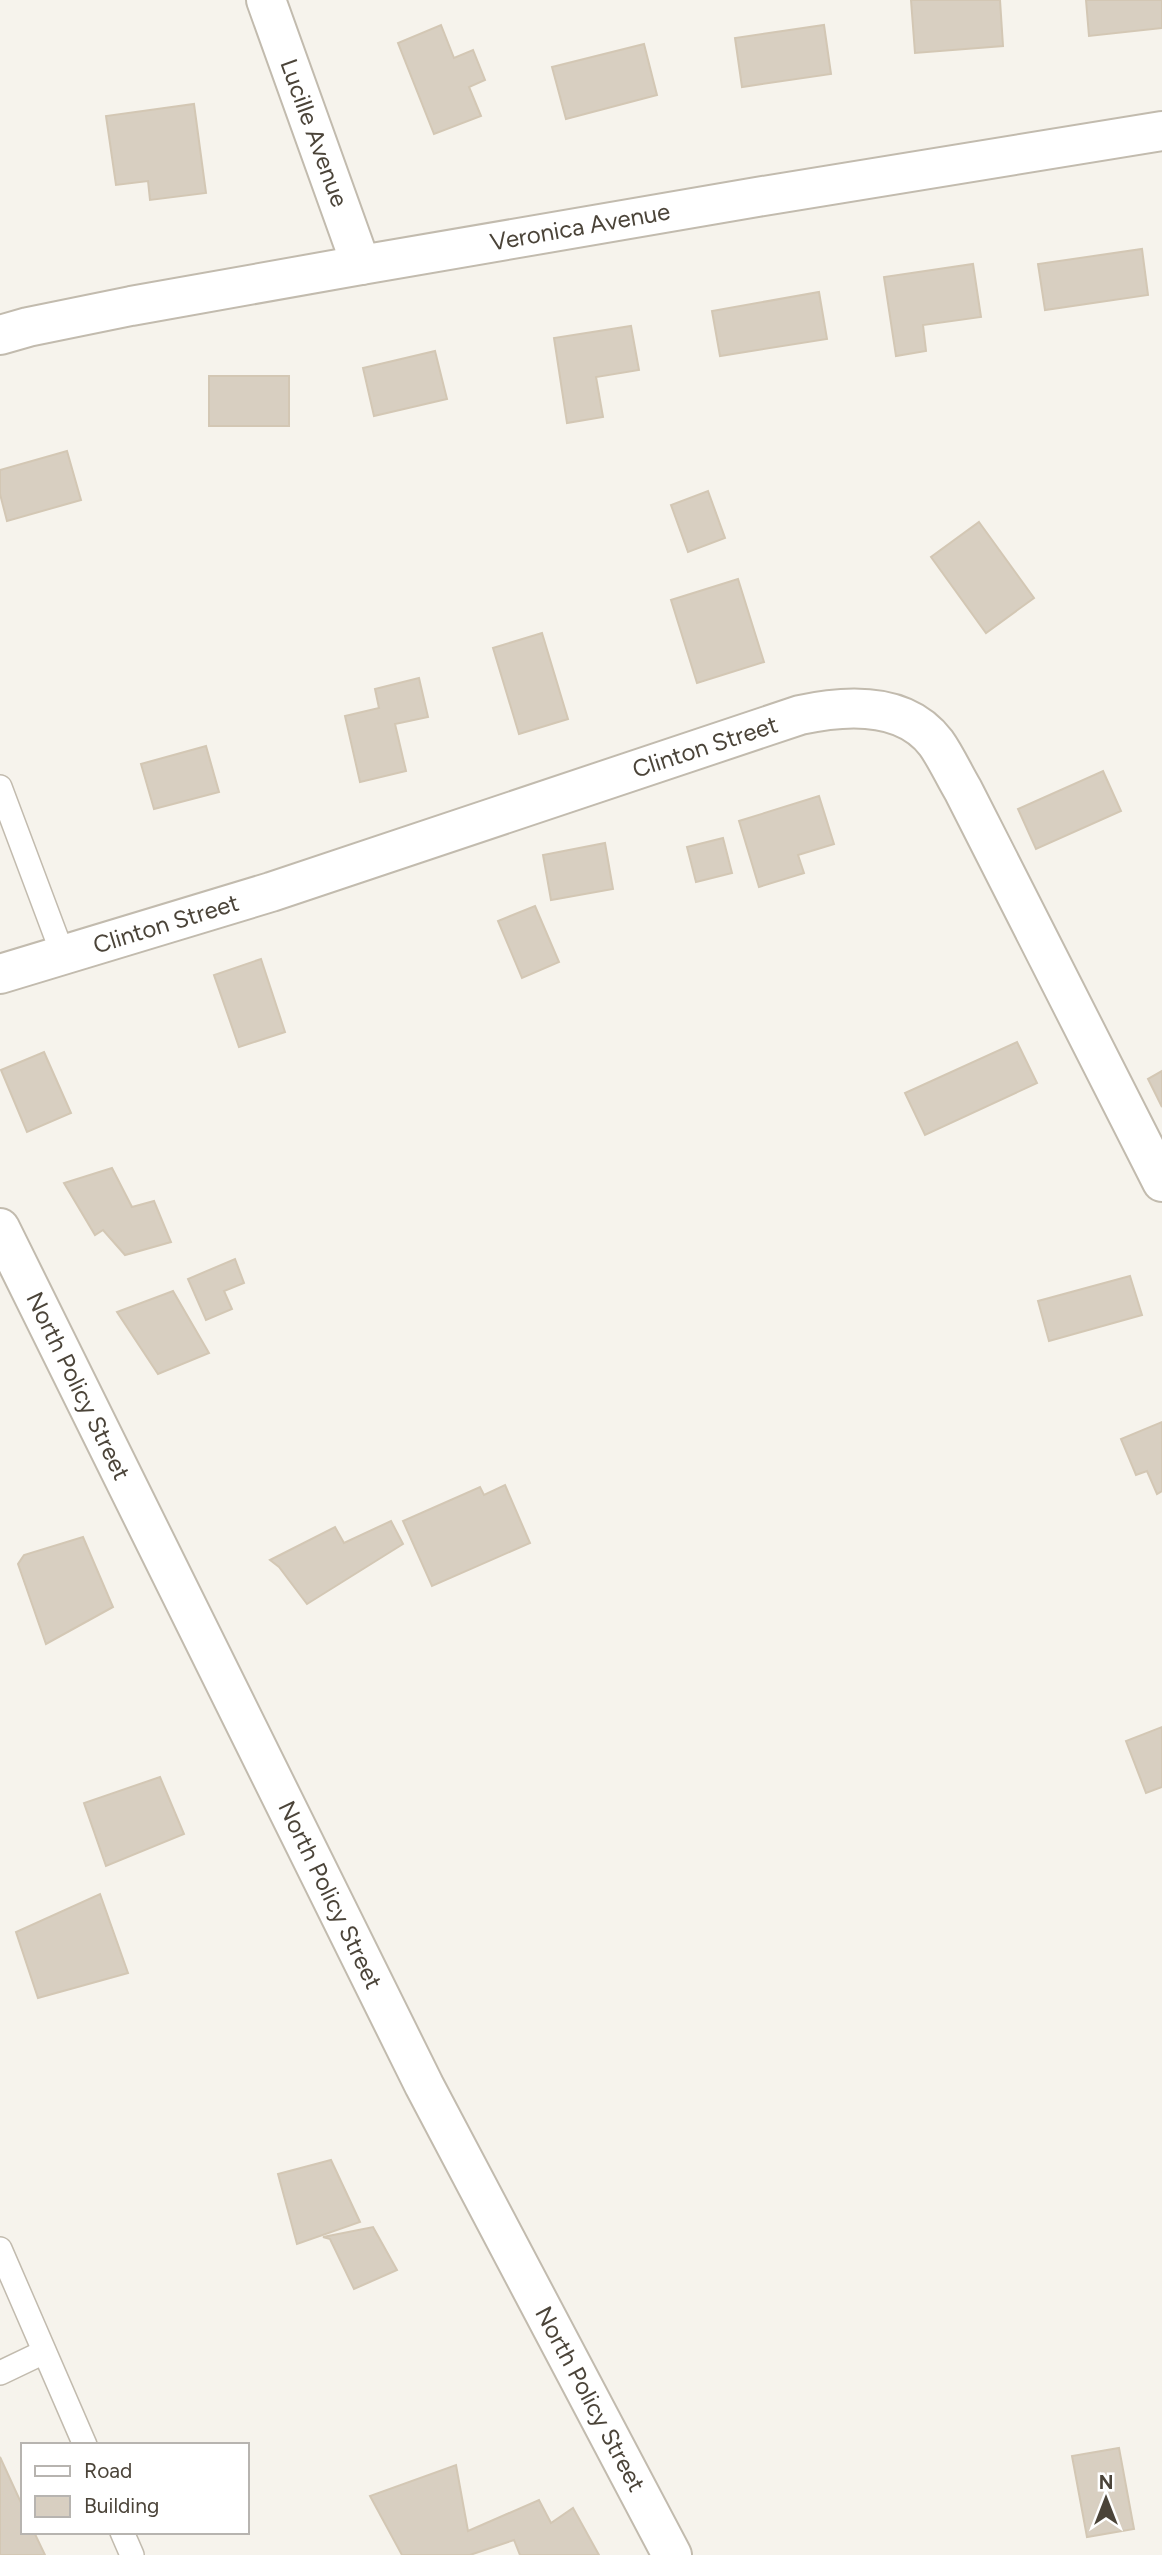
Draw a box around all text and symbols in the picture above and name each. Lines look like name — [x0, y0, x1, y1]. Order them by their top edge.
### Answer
street label: Lucille Avenue — [274, 55, 355, 211]
street label: Veronica Avenue — [488, 196, 672, 257]
street label: Clinton Street — [629, 709, 781, 784]
street label: Clinton Street — [89, 888, 242, 959]
street label: North Policy Street — [20, 1287, 137, 1485]
street label: North Policy Street — [272, 1796, 389, 1994]
street label: North Policy Street — [529, 2301, 652, 2496]
legend — [21, 2443, 248, 2534]
text: Road — [84, 2458, 132, 2483]
north arrow — [1071, 2464, 1141, 2534]
text: N — [1099, 2471, 1113, 2494]
text: Building — [84, 2493, 159, 2518]

